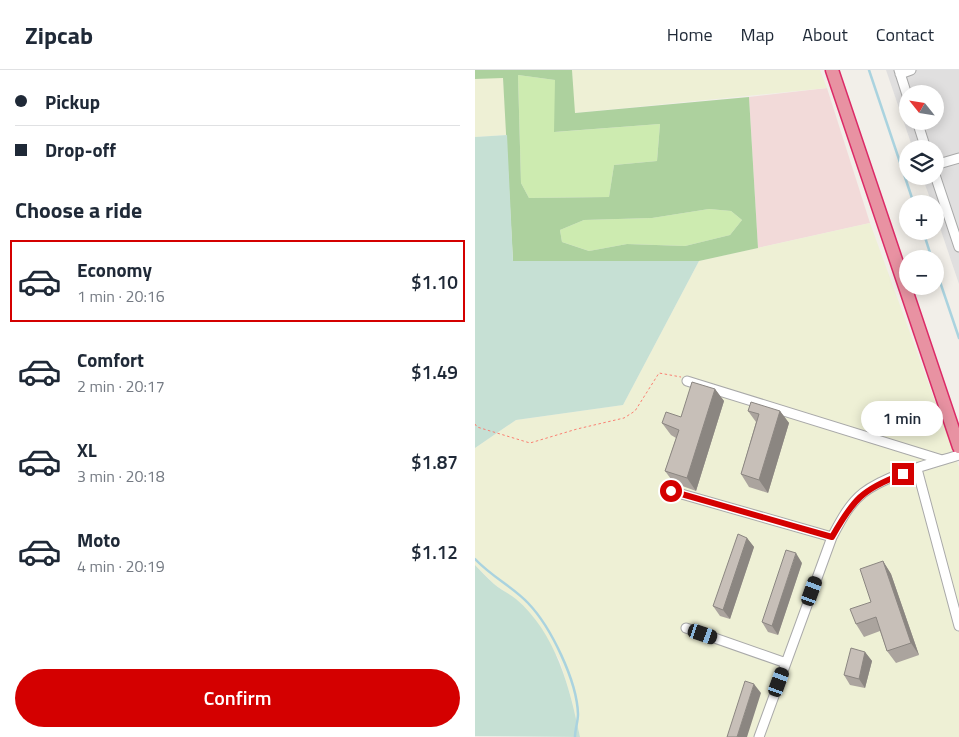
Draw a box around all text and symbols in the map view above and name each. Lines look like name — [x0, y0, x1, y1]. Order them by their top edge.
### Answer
text: Zipcab — [25, 17, 93, 53]
text: Home — [667, 21, 713, 48]
text: Map — [741, 21, 774, 48]
text: About — [802, 21, 848, 48]
text: Contact — [876, 21, 934, 48]
north arrow — [899, 85, 944, 130]
map controls — [899, 85, 944, 295]
text: Pickup — [45, 87, 100, 116]
text: Drop-off — [45, 135, 116, 164]
button: layers — [899, 140, 944, 185]
text: Choose a ride — [15, 193, 142, 227]
button: + — [899, 195, 944, 240]
button: − — [899, 250, 944, 295]
text: Economy — [77, 255, 152, 284]
icon: car — [17, 259, 62, 304]
text: $1.10 — [411, 267, 458, 296]
text: 1 min · 20:16 — [77, 284, 165, 308]
text: Comfort — [77, 345, 144, 374]
icon: car — [17, 349, 62, 394]
text: $1.49 — [411, 357, 458, 386]
text: 2 min · 20:17 — [77, 374, 165, 398]
callout: 1 min — [862, 402, 944, 436]
text: 1 min — [883, 406, 921, 430]
text: XL — [77, 435, 97, 464]
icon: car — [17, 439, 62, 484]
text: $1.87 — [411, 447, 458, 476]
route end — [892, 463, 914, 485]
text: 3 min · 20:18 — [77, 464, 165, 488]
route start — [660, 480, 682, 502]
text: Moto — [77, 525, 120, 554]
icon: car — [17, 529, 62, 574]
text: $1.12 — [411, 537, 458, 566]
text: 4 min · 20:19 — [77, 554, 165, 578]
car — [799, 574, 824, 608]
car — [686, 622, 719, 646]
car — [766, 665, 791, 699]
button: Confirm — [15, 669, 460, 727]

